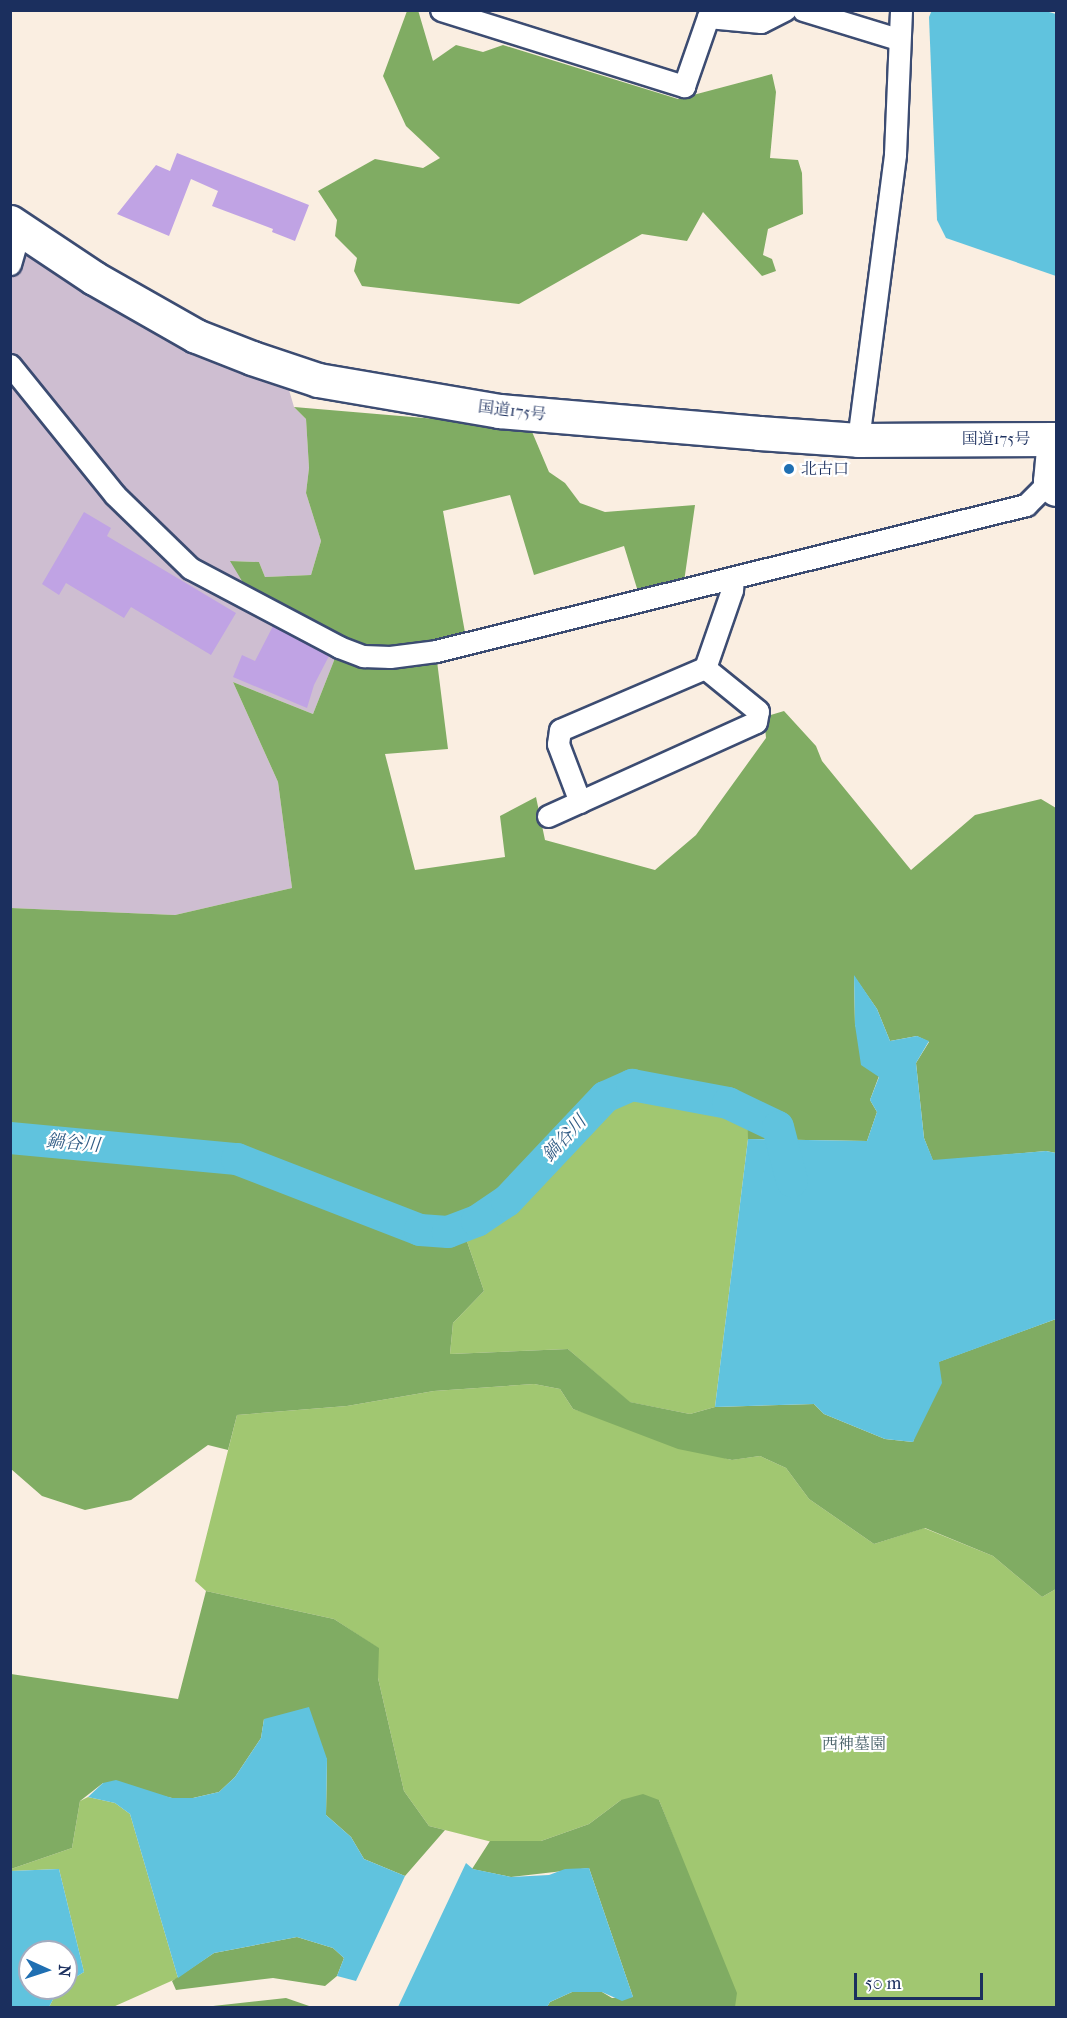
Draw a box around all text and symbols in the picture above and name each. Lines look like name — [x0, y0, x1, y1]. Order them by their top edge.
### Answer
street label: 国道175号 — [477, 397, 547, 425]
street label: 国道175号 — [962, 429, 1030, 449]
place label: 北古口 — [801, 459, 849, 479]
marker: 北古口 — [782, 462, 796, 476]
water label: 鍋谷川 — [539, 1112, 591, 1166]
water label: 鍋谷川 — [45, 1131, 101, 1157]
park label: 西神墓園 — [822, 1734, 886, 1754]
north arrow — [18, 1940, 78, 2000]
scale bar — [857, 1961, 986, 1999]
text: N — [55, 1964, 74, 1977]
text: 50 m — [865, 1973, 901, 1994]

